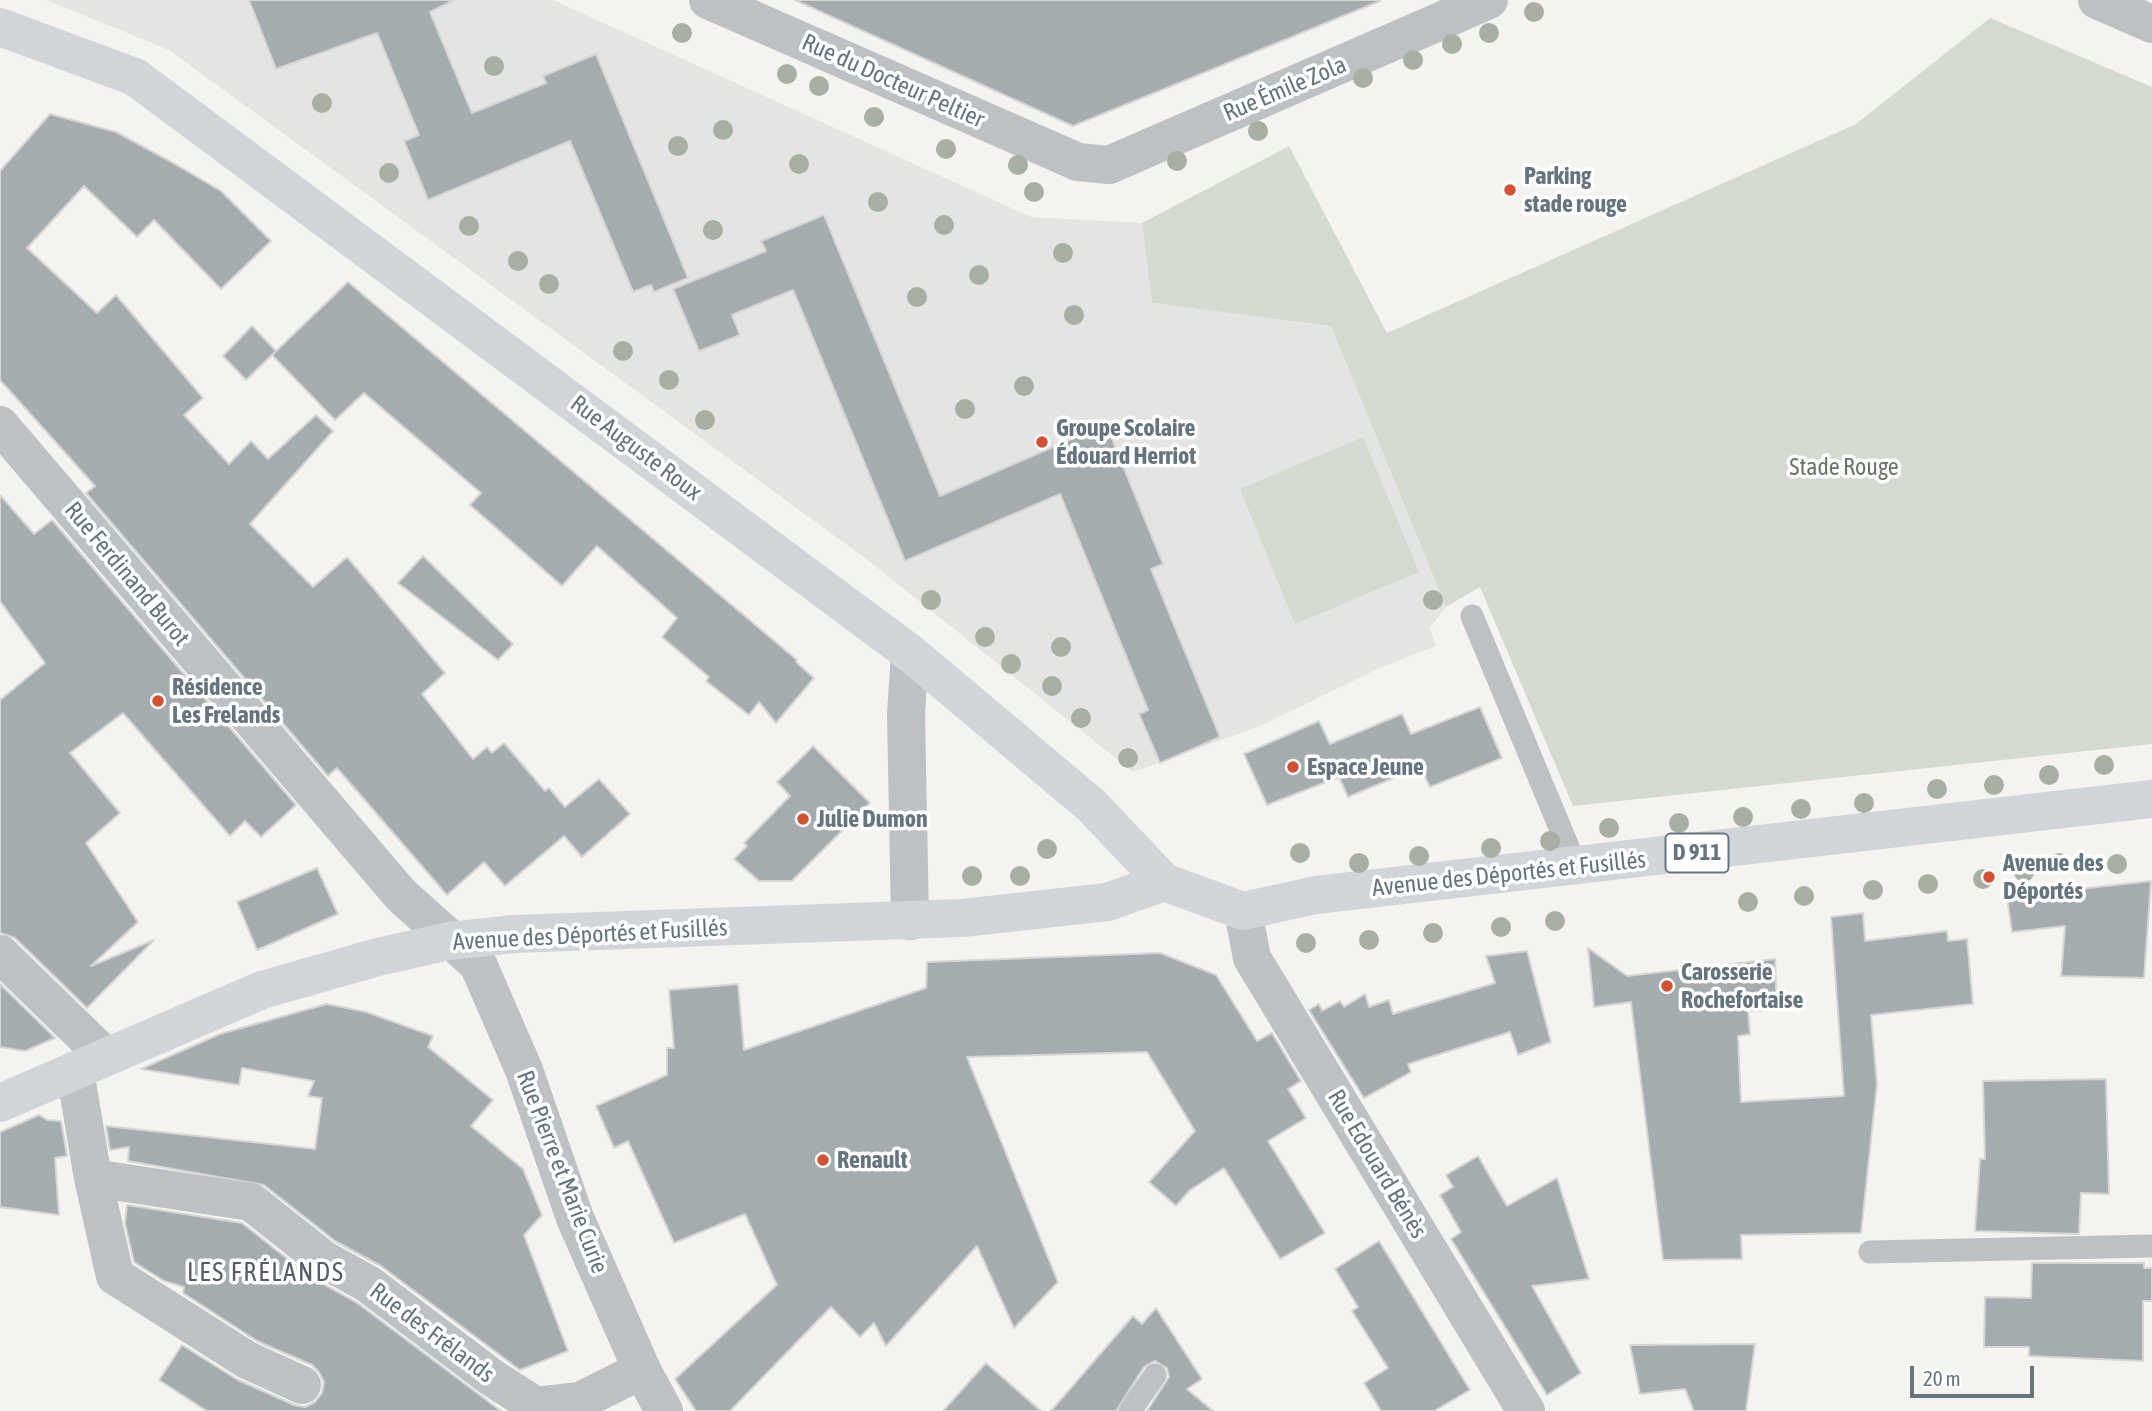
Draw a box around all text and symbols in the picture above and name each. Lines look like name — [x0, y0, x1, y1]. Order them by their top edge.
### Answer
street label: Rue du Docteur Peltier — [797, 28, 989, 134]
street label: Rue Émile Zola — [1219, 50, 1351, 128]
place label: Parking stade rouge — [1524, 162, 1627, 218]
marker: Parking stade rouge — [1502, 182, 1518, 198]
street label: Rue Auguste Roux — [565, 389, 707, 507]
place label: Groupe Scolaire Édouard Herriot — [1056, 414, 1196, 470]
marker: Groupe Scolaire Édouard Herriot — [1034, 434, 1050, 450]
park label: Stade Rouge — [1789, 453, 1899, 481]
street label: Rue Ferdinand Burot — [58, 496, 196, 652]
place label: Résidence Les Frelands — [172, 673, 280, 729]
marker: Résidence Les Frelands — [150, 693, 166, 709]
place label: Espace Jeune — [1307, 753, 1424, 781]
marker: Espace Jeune — [1285, 759, 1301, 775]
place label: Julie Dumon — [817, 805, 928, 833]
marker: Julie Dumon — [795, 811, 811, 827]
road number: D 911 — [1666, 834, 1728, 873]
street label: Avenue des Déportés et Fusillés — [1371, 845, 1647, 903]
place label: Avenue des Déportés — [2003, 849, 2103, 905]
marker: Avenue des Déportés — [1981, 869, 1997, 885]
street label: Avenue des Déportés et Fusillés — [452, 913, 728, 957]
place label: Carosserie Rochefortaise — [1681, 958, 1803, 1014]
marker: Carosserie Rochefortaise — [1659, 978, 1675, 994]
street label: Rue Pierre et Marie Curie — [510, 1067, 614, 1277]
street label: Rue Edouard Bénès — [1321, 1084, 1433, 1244]
place label: Renault — [837, 1146, 908, 1174]
marker: Renault — [815, 1152, 831, 1168]
district label: LES FRÉLANDS — [189, 1257, 343, 1289]
street label: Rue des Frélands — [364, 1277, 500, 1389]
scale bar — [1914, 1352, 2038, 1396]
text: 20 m — [1923, 1366, 1961, 1390]

